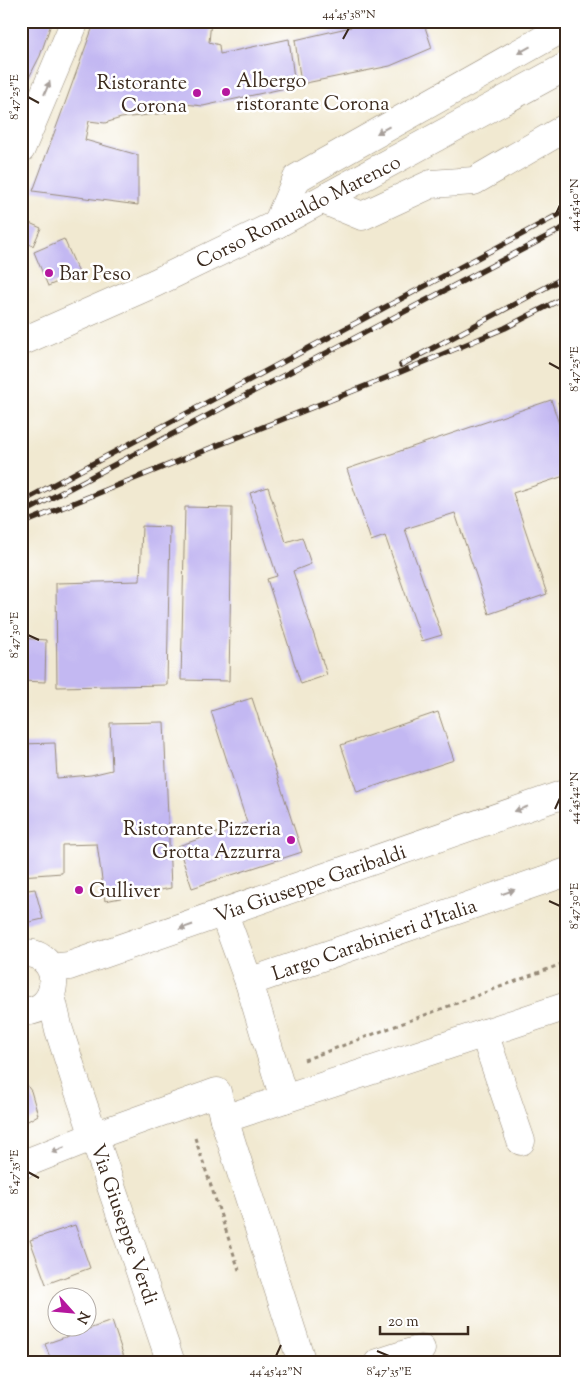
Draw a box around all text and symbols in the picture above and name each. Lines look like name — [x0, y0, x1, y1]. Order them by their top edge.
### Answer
text: 44°45'38"N — [322, 6, 376, 24]
one-way arrow — [518, 46, 531, 55]
place label: Albergo ristorante Corona — [236, 68, 390, 120]
place label: Ristorante Corona — [97, 70, 187, 122]
text: 8°47'25"E — [6, 73, 24, 120]
one-way arrow — [43, 80, 51, 95]
marker: Albergo ristorante Corona — [220, 86, 232, 98]
marker: Ristorante Corona — [191, 87, 203, 99]
one-way arrow — [375, 126, 390, 134]
street label: Corso Romualdo Marenco — [192, 149, 407, 278]
text: 44°45'40"N — [566, 178, 584, 232]
place label: Bar Peso — [59, 261, 131, 290]
marker: Bar Peso — [43, 267, 55, 279]
text: 8°47'25"E — [566, 345, 584, 392]
text: 8°47'30"E — [6, 611, 24, 658]
text: 44°45'42"N — [566, 771, 584, 824]
one-way arrow — [513, 805, 528, 813]
place label: Ristorante Pizzeria Grotta Azzurra — [123, 816, 281, 868]
marker: Ristorante Pizzeria Grotta Azzurra — [285, 834, 297, 846]
street label: Via Giuseppe Garibaldi — [211, 839, 411, 932]
place label: Gulliver — [89, 878, 161, 907]
text: 8°47'30"E — [566, 882, 584, 929]
marker: Gulliver — [73, 884, 85, 896]
one-way arrow — [500, 888, 515, 895]
street label: Largo Carabinieri d'Italia — [268, 893, 481, 990]
one-way arrow — [178, 923, 193, 931]
street label: Via Giuseppe Verdi — [82, 1141, 164, 1309]
one-way arrow — [51, 1147, 65, 1155]
text: 8°47'35"E — [6, 1149, 24, 1194]
north arrow — [48, 1286, 98, 1336]
scale bar — [380, 1304, 468, 1336]
text: N — [70, 1307, 93, 1327]
text: 20 m — [388, 1312, 419, 1333]
text: 44°45'42"N — [250, 1363, 303, 1381]
text: 8°47'35"E — [367, 1363, 412, 1381]

